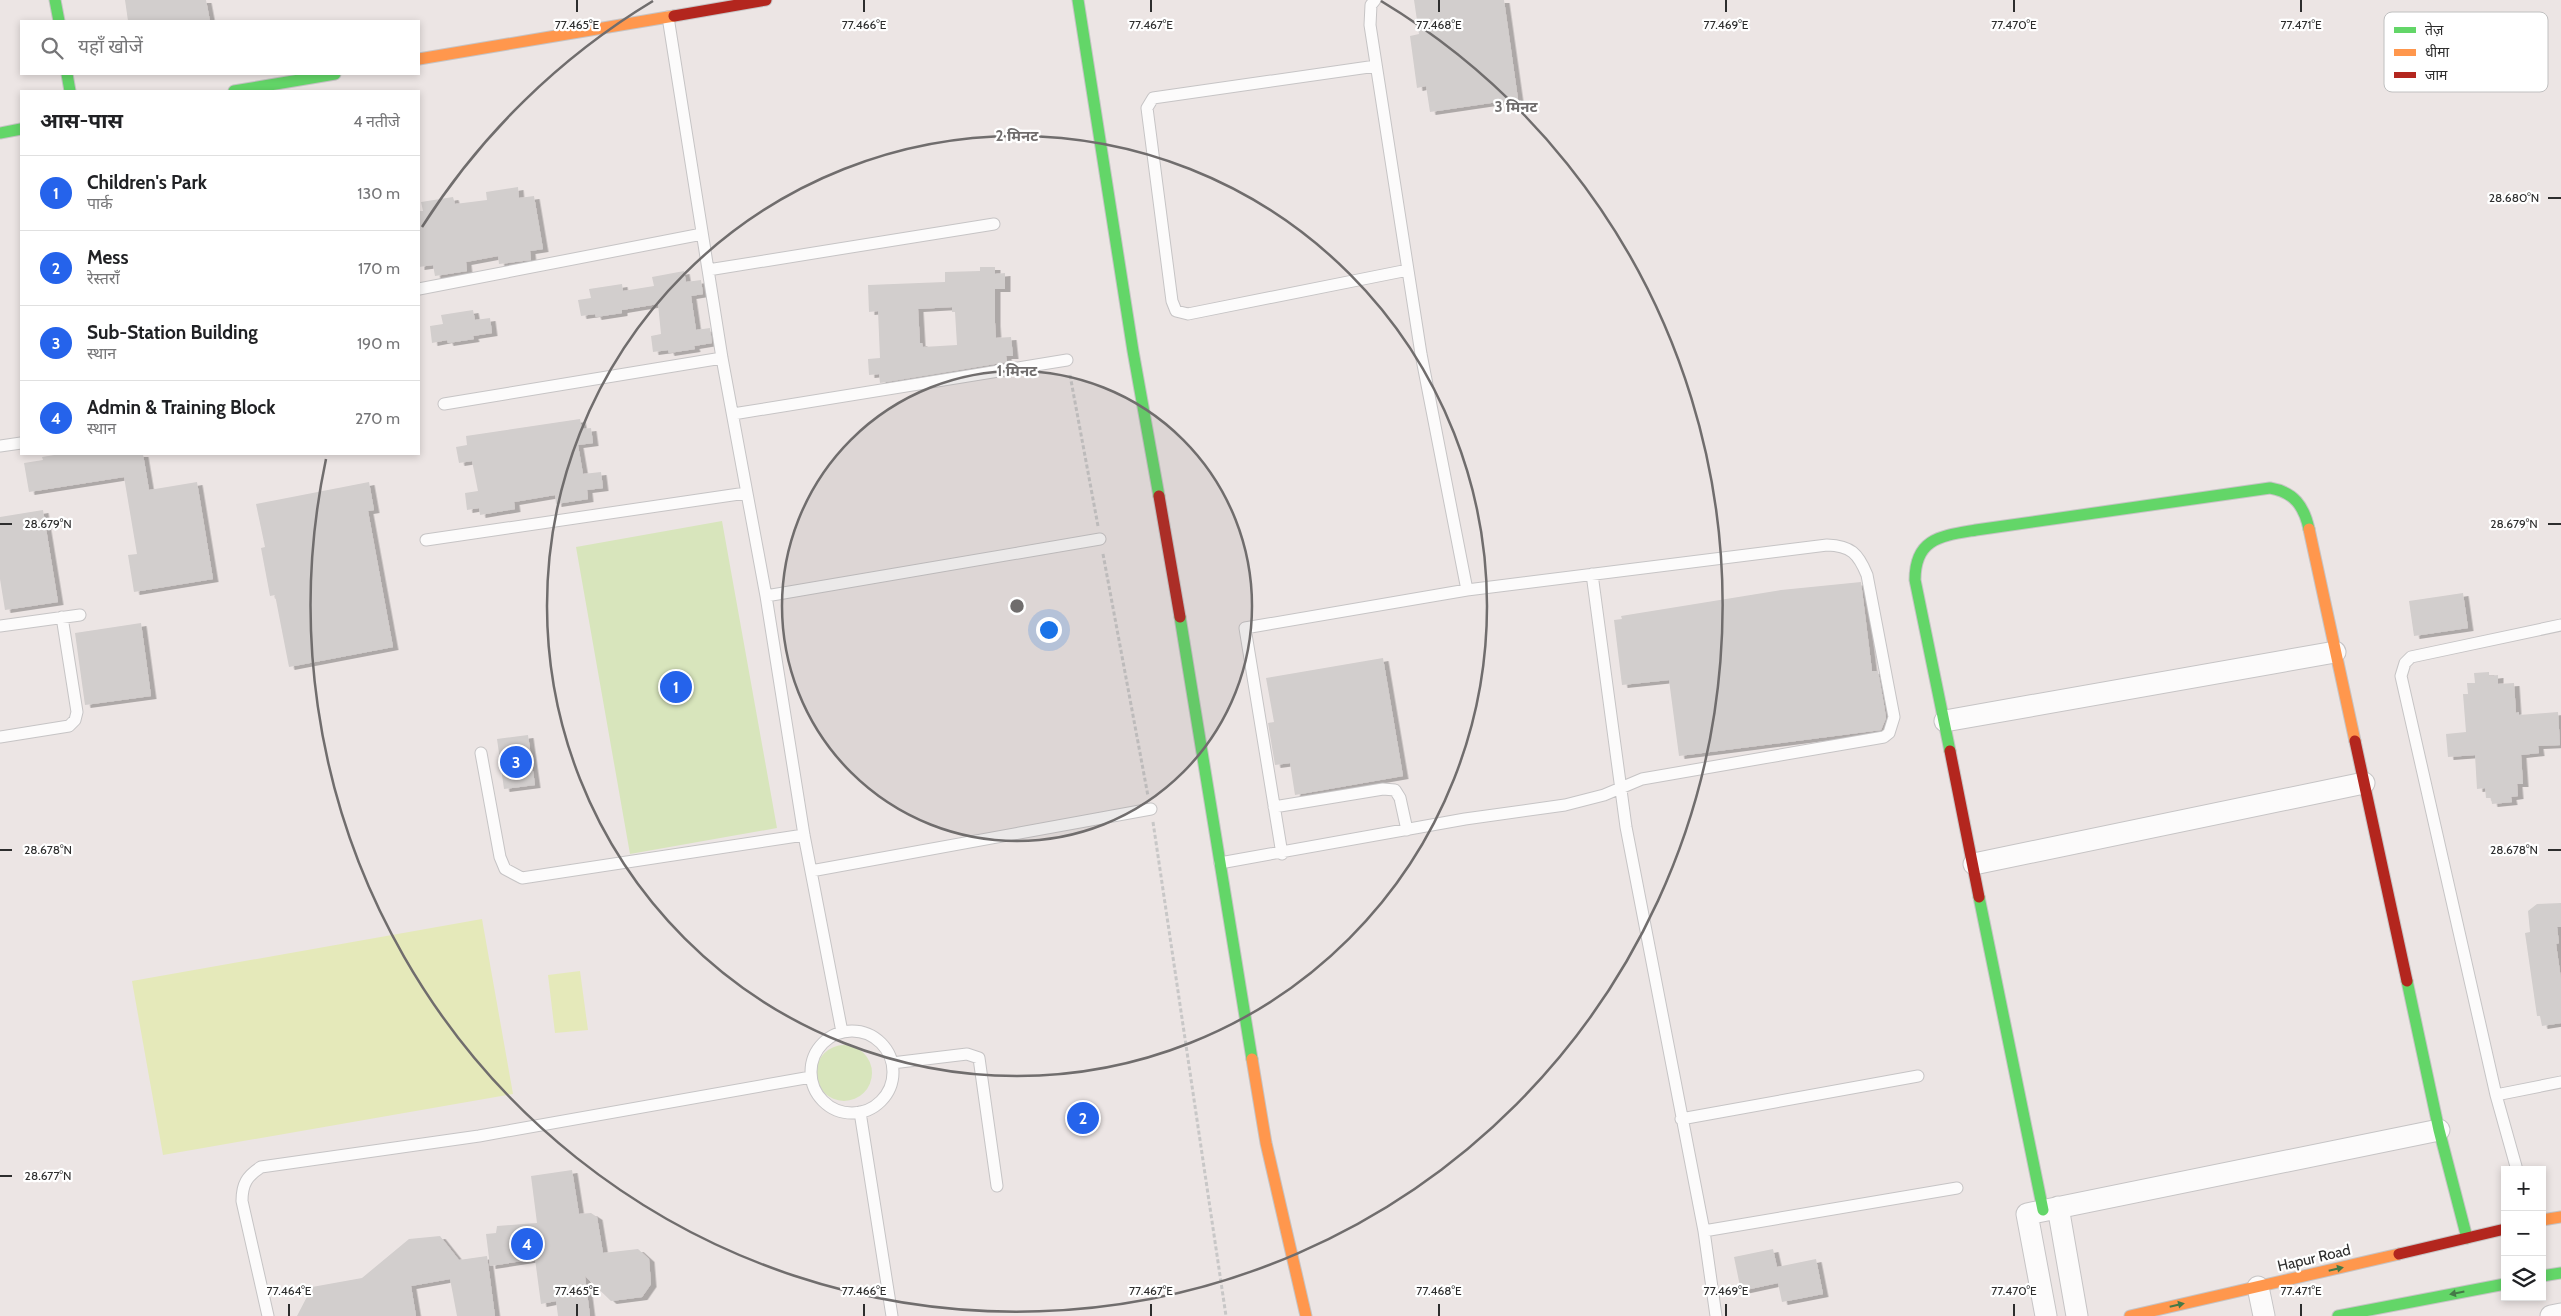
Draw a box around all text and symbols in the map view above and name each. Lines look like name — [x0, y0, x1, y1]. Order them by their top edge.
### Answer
legend — [2384, 12, 2548, 92]
text: 77.465°E — [555, 17, 600, 32]
text: 77.466°E — [842, 17, 887, 32]
text: 77.467°E — [1129, 17, 1173, 32]
text: 77.468°E — [1416, 17, 1462, 32]
text: 77.469°E — [1704, 17, 1749, 32]
text: 77.470°E — [1991, 17, 2037, 32]
text: 77.471°E — [2280, 17, 2322, 32]
search box — [20, 20, 420, 75]
text: तेज़ — [2425, 21, 2444, 39]
icon: search — [38, 34, 66, 62]
text: यहाँ खोजें — [78, 35, 143, 58]
text: धीमा — [2425, 43, 2450, 61]
text: जाम — [2425, 66, 2448, 84]
text: 3 मिनट — [1495, 98, 1538, 116]
text: आस-पास — [40, 108, 123, 133]
text: 4 नतीजे — [353, 112, 400, 131]
text: 2 मिनट — [996, 127, 1039, 145]
text: Children's Park — [87, 171, 207, 194]
text: 1 — [53, 184, 59, 203]
text: 130 m — [357, 184, 400, 203]
text: 28.680°N — [2489, 190, 2539, 205]
text: पार्क — [87, 194, 113, 213]
text: Mess — [87, 246, 128, 269]
text: 2 — [52, 259, 60, 278]
text: 170 m — [358, 259, 400, 278]
text: रेस्तराँ — [87, 269, 120, 288]
text: Sub-Station Building — [87, 321, 258, 344]
text: 3 — [52, 334, 60, 353]
text: 190 m — [357, 334, 400, 353]
text: स्थान — [87, 344, 116, 363]
text: 1 मिनट — [997, 362, 1038, 380]
text: Admin & Training Block — [87, 396, 275, 419]
text: 4 — [51, 409, 61, 428]
text: 270 m — [355, 409, 400, 428]
text: स्थान — [87, 419, 116, 438]
text: 28.679°N — [24, 516, 72, 531]
text: 28.679°N — [2490, 516, 2538, 531]
centre of rings — [1008, 597, 1026, 615]
your location — [1036, 617, 1062, 643]
pin: 1 — [660, 668, 692, 706]
pin: 3 — [500, 743, 532, 781]
text: 28.678°N — [24, 842, 72, 857]
text: 28.678°N — [2490, 842, 2538, 857]
pin: 2 — [1067, 1099, 1099, 1137]
map controls — [2501, 1166, 2546, 1301]
button: + — [2501, 1166, 2546, 1211]
text: 28.677°N — [25, 1168, 71, 1183]
button: − — [2501, 1211, 2546, 1256]
pin: 4 — [511, 1225, 543, 1263]
street label: Hapur Road — [2276, 1241, 2352, 1275]
button: layers — [2501, 1256, 2546, 1301]
one-way arrow — [2328, 1265, 2343, 1273]
text: 77.464°E — [267, 1283, 312, 1298]
text: 77.465°E — [555, 1283, 600, 1298]
text: 77.466°E — [842, 1283, 887, 1298]
text: 77.467°E — [1129, 1283, 1173, 1298]
text: 77.468°E — [1416, 1283, 1462, 1298]
text: 77.469°E — [1704, 1283, 1749, 1298]
text: 77.470°E — [1991, 1283, 2037, 1298]
text: 77.471°E — [2280, 1283, 2322, 1298]
one-way arrow — [2449, 1289, 2464, 1297]
one-way arrow — [2170, 1301, 2185, 1309]

